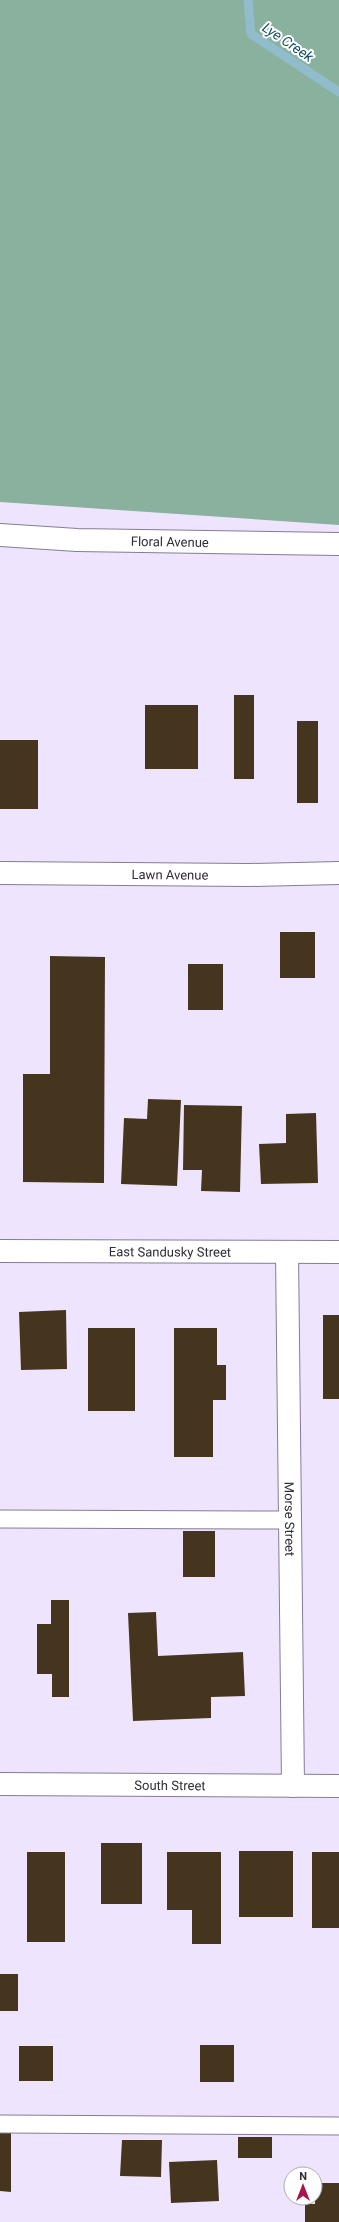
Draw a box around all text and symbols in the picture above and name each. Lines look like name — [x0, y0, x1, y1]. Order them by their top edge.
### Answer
water label: Lye Creek — [259, 19, 317, 65]
street label: Floral Avenue — [131, 533, 209, 550]
street label: Lawn Avenue — [132, 867, 209, 882]
street label: East Sandusky Street — [109, 1244, 231, 1259]
street label: Morse Street — [282, 1482, 298, 1556]
street label: South Street — [134, 1777, 206, 1793]
north arrow — [283, 2166, 323, 2206]
text: N — [299, 2170, 307, 2183]

